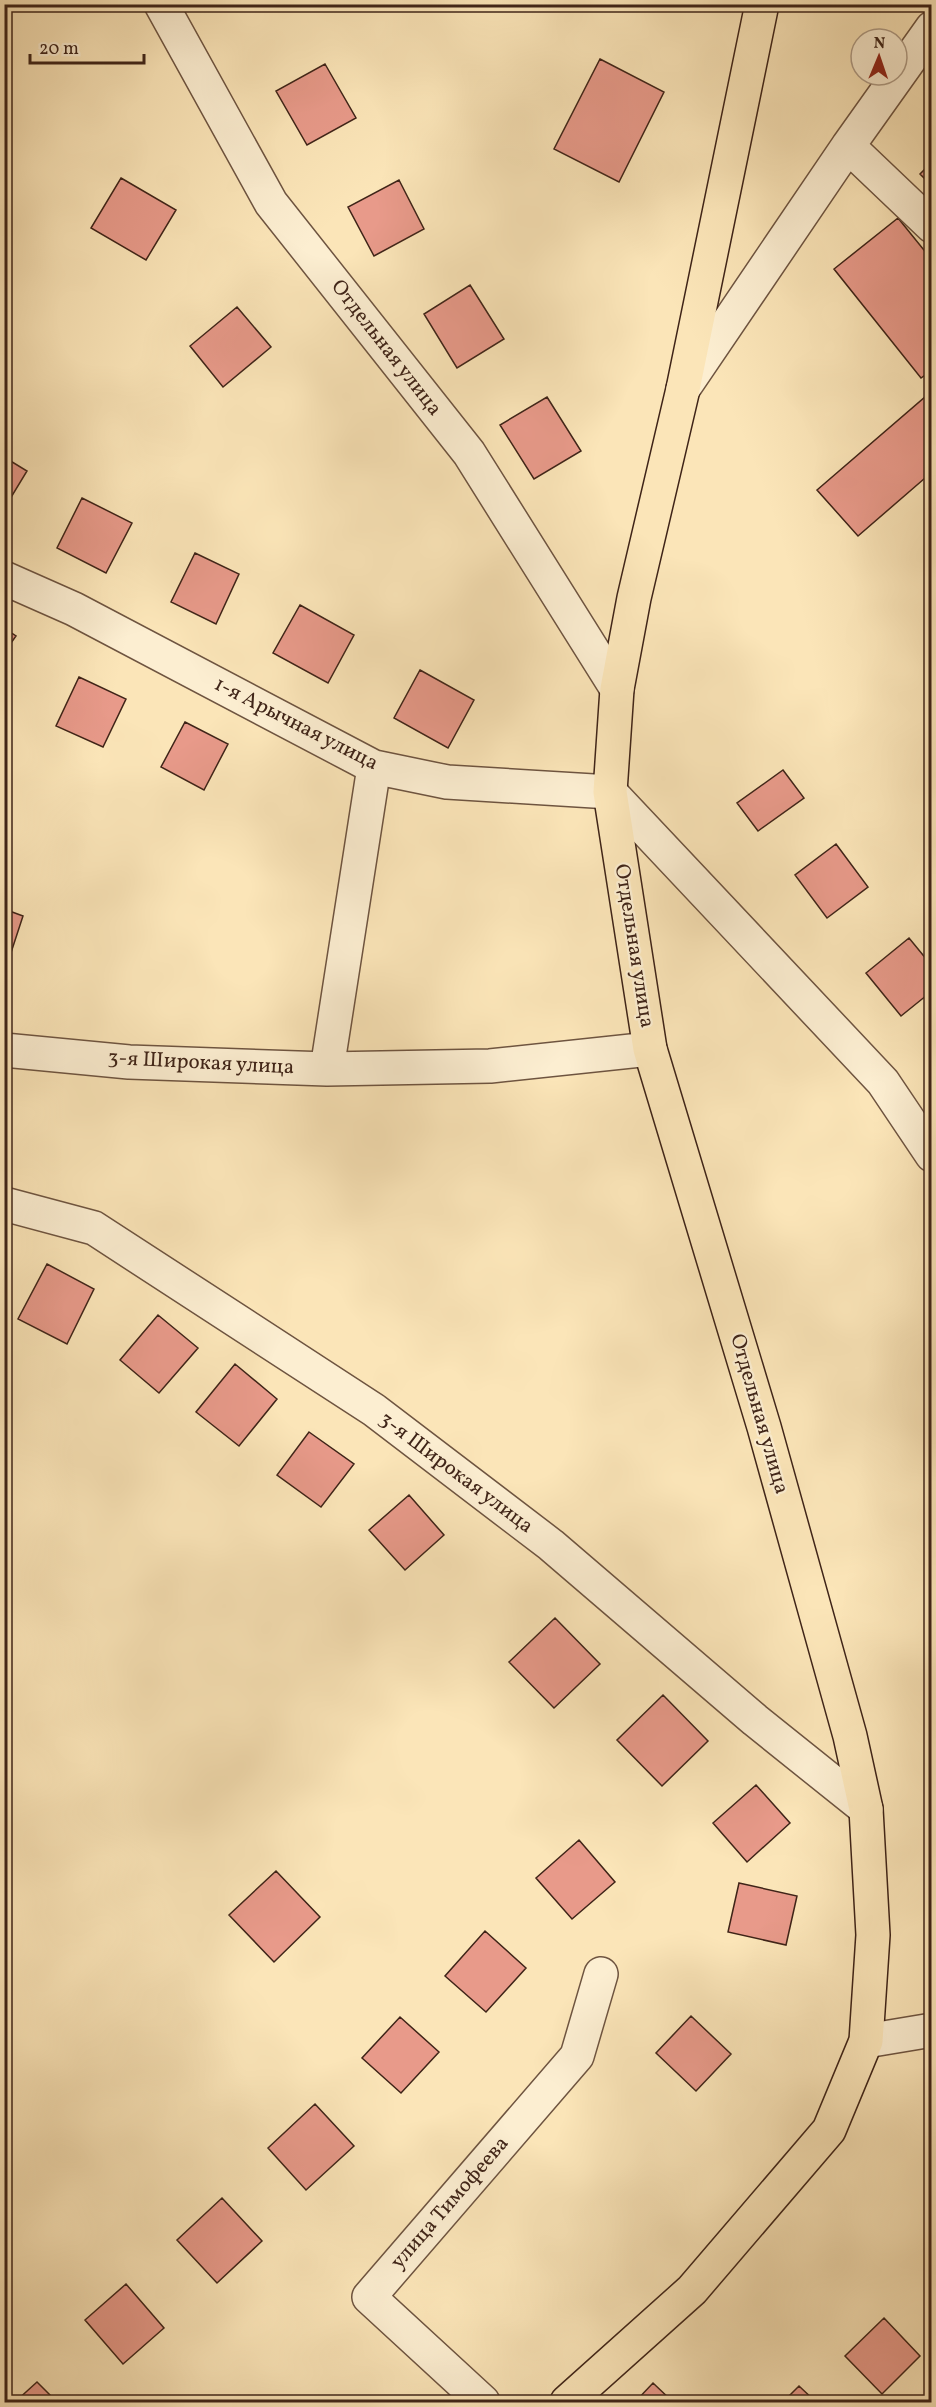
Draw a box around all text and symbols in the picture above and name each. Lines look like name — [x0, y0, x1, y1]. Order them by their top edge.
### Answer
scale bar — [30, 27, 144, 65]
north arrow — [849, 27, 909, 87]
text: N — [873, 33, 886, 55]
text: 20 m — [39, 37, 79, 62]
street label: Отдельная улица — [324, 274, 448, 422]
street label: 1-я Арычная улица — [209, 670, 383, 778]
street label: Отдельная улица — [607, 862, 661, 1030]
street label: 3-я Широкая улица — [107, 1044, 295, 1082]
street label: Отдельная улица — [722, 1330, 796, 1498]
street label: 3-я Широкая улица — [373, 1405, 539, 1541]
street label: улица Тимофеева — [384, 2130, 516, 2276]

